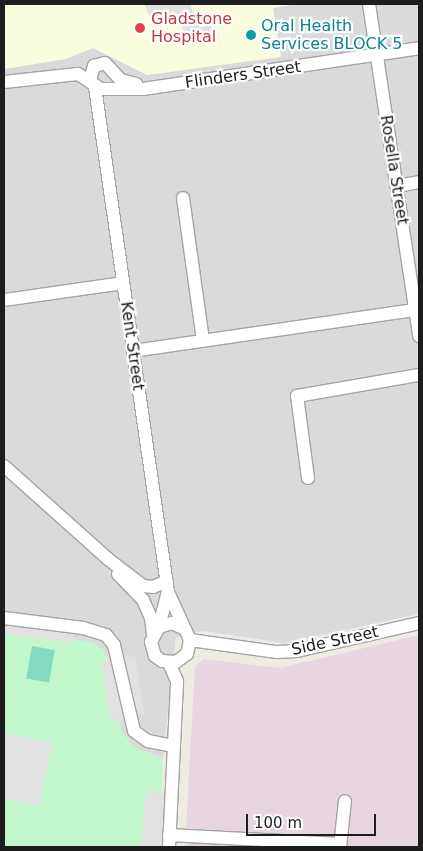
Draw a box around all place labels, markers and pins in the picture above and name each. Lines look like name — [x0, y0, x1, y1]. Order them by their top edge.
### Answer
place label: Gladstone Hospital — [151, 9, 232, 47]
place label: Oral Health Services BLOCK 5 — [261, 16, 402, 54]
marker: Gladstone Hospital — [133, 21, 147, 35]
marker: Oral Health Services BLOCK 5 — [245, 29, 257, 41]

